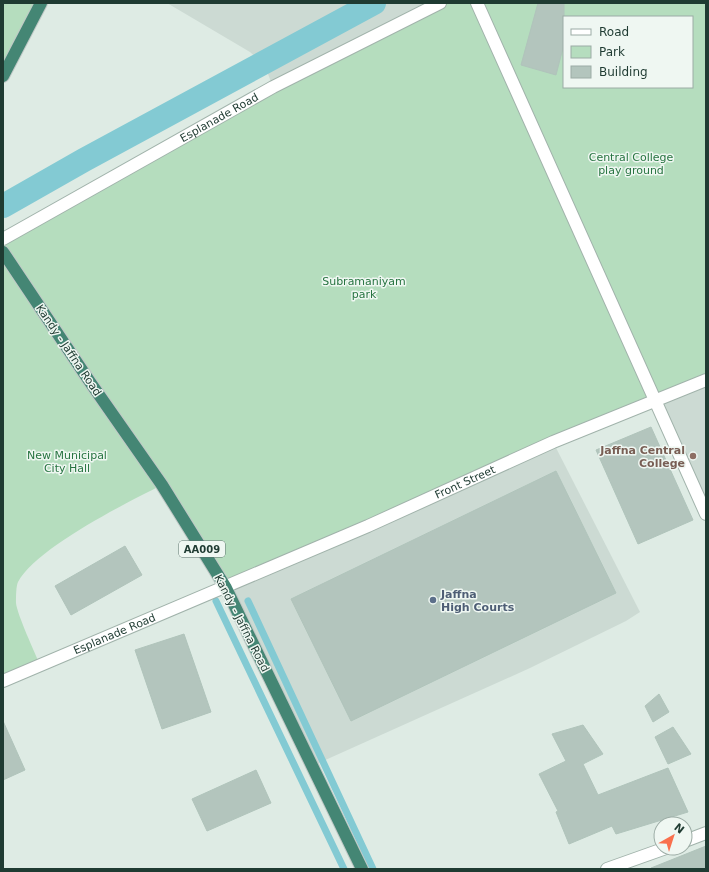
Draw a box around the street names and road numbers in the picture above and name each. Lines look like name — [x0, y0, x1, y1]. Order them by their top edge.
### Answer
street label: Esplanade Road — [178, 90, 261, 145]
street label: Kandy - Jaffna Road — [33, 302, 104, 399]
street label: Front Street — [433, 463, 498, 502]
road number: AA009 — [179, 541, 225, 557]
street label: Kandy - Jaffna Road — [211, 572, 272, 674]
street label: Esplanade Road — [71, 611, 158, 657]

